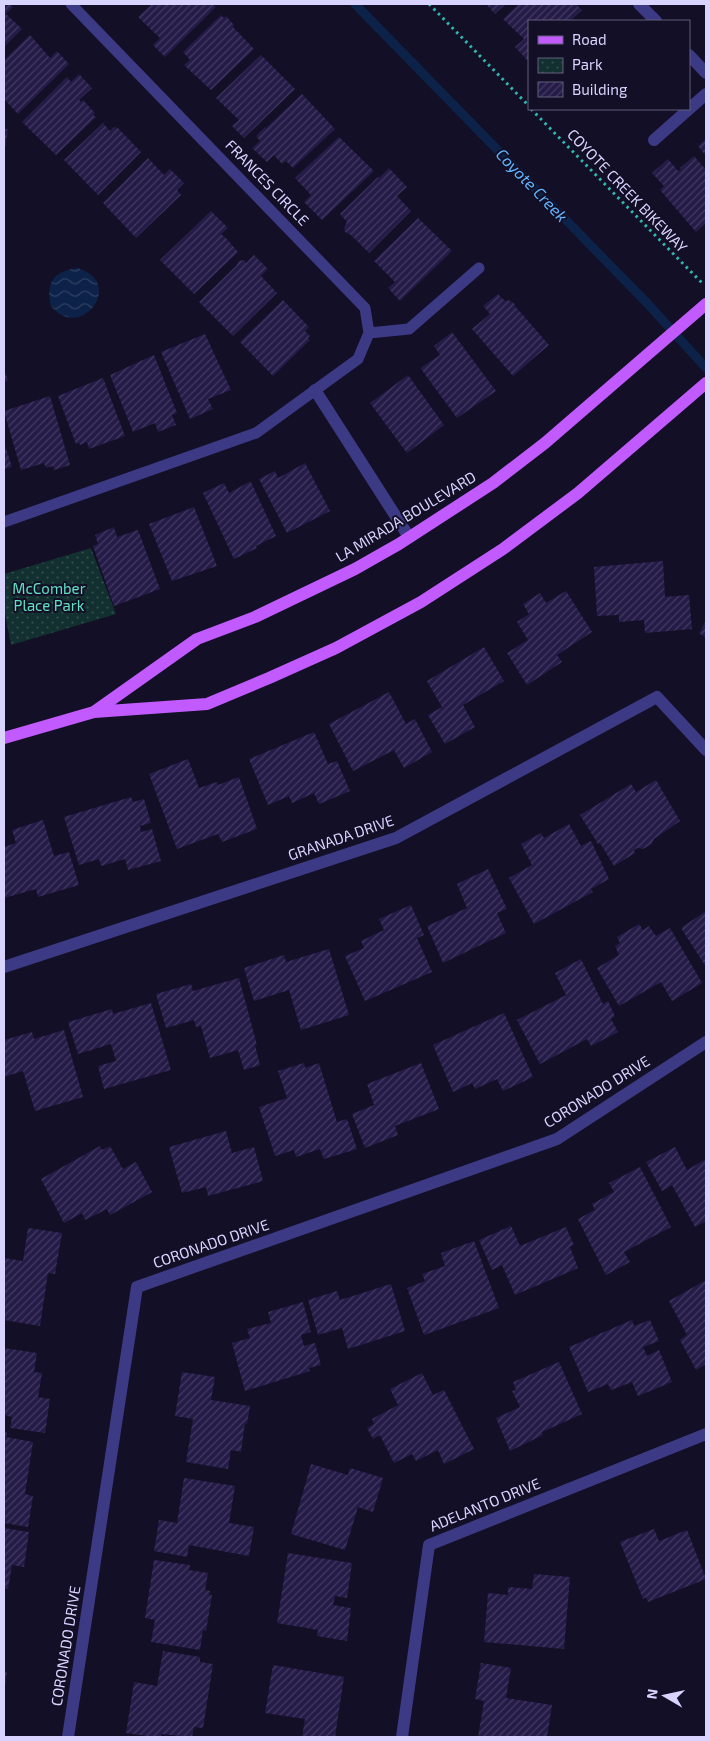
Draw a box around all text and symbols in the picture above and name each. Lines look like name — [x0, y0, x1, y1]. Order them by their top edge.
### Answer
legend — [528, 20, 690, 110]
text: Road — [572, 30, 607, 48]
text: Park — [572, 55, 603, 73]
text: Building — [572, 80, 628, 98]
street label: COYOTE CREEK BIKEWAY — [564, 125, 692, 256]
street label: FRANCES CIRCLE — [222, 136, 313, 229]
water label: Coyote Creek — [492, 144, 572, 226]
street label: LA MIRADA BOULEVARD — [332, 467, 479, 565]
park label: McComber Place Park — [12, 579, 86, 614]
street label: GRANADA DRIVE — [285, 811, 396, 864]
street label: CORONADO DRIVE — [540, 1051, 653, 1131]
street label: CORONADO DRIVE — [150, 1215, 271, 1271]
street label: ADELANTO DRIVE — [427, 1474, 543, 1534]
street label: CORONADO DRIVE — [47, 1584, 83, 1707]
north arrow — [640, 1671, 690, 1721]
text: N — [642, 1688, 661, 1700]

